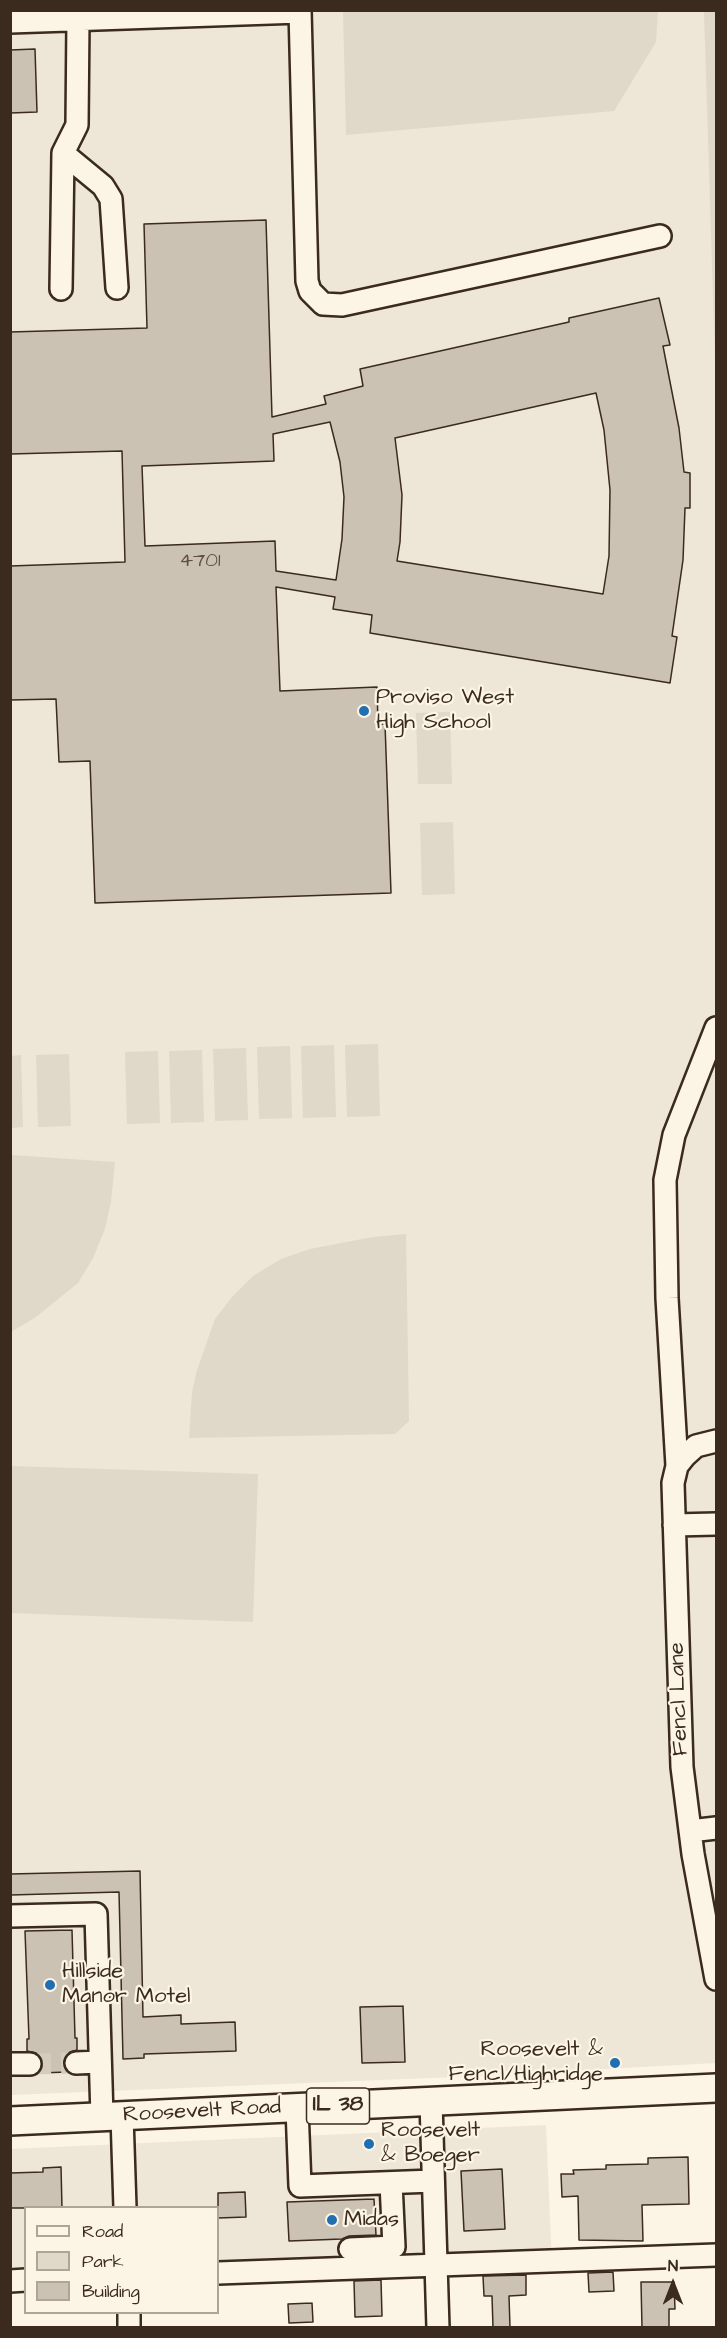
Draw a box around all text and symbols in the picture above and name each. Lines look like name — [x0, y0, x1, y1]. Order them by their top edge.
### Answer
house number: 4701 — [179, 550, 221, 574]
place label: Proviso West High School — [376, 685, 514, 736]
marker: Proviso West High School — [357, 704, 371, 718]
street label: Fencl Lane — [665, 1642, 695, 1756]
place label: Hillside Manor Motel — [62, 1959, 191, 2011]
marker: Hillside Manor Motel — [43, 1978, 57, 1992]
place label: Roosevelt & Fencl/Highridge — [449, 2037, 603, 2088]
marker: Roosevelt & Fencl/Highridge — [608, 2056, 622, 2070]
road number: IL 38 — [306, 2088, 370, 2124]
street label: Roosevelt Road — [122, 2095, 282, 2129]
place label: Roosevelt & Boeger — [381, 2118, 480, 2170]
marker: Roosevelt & Boeger — [362, 2137, 376, 2151]
legend — [24, 2206, 219, 2314]
place label: Midas — [344, 2207, 399, 2233]
marker: Midas — [325, 2213, 339, 2227]
text: Road — [82, 2219, 123, 2244]
text: Park — [82, 2249, 124, 2274]
north arrow — [643, 2254, 703, 2314]
text: N — [668, 2255, 678, 2277]
text: Building — [82, 2279, 140, 2304]

